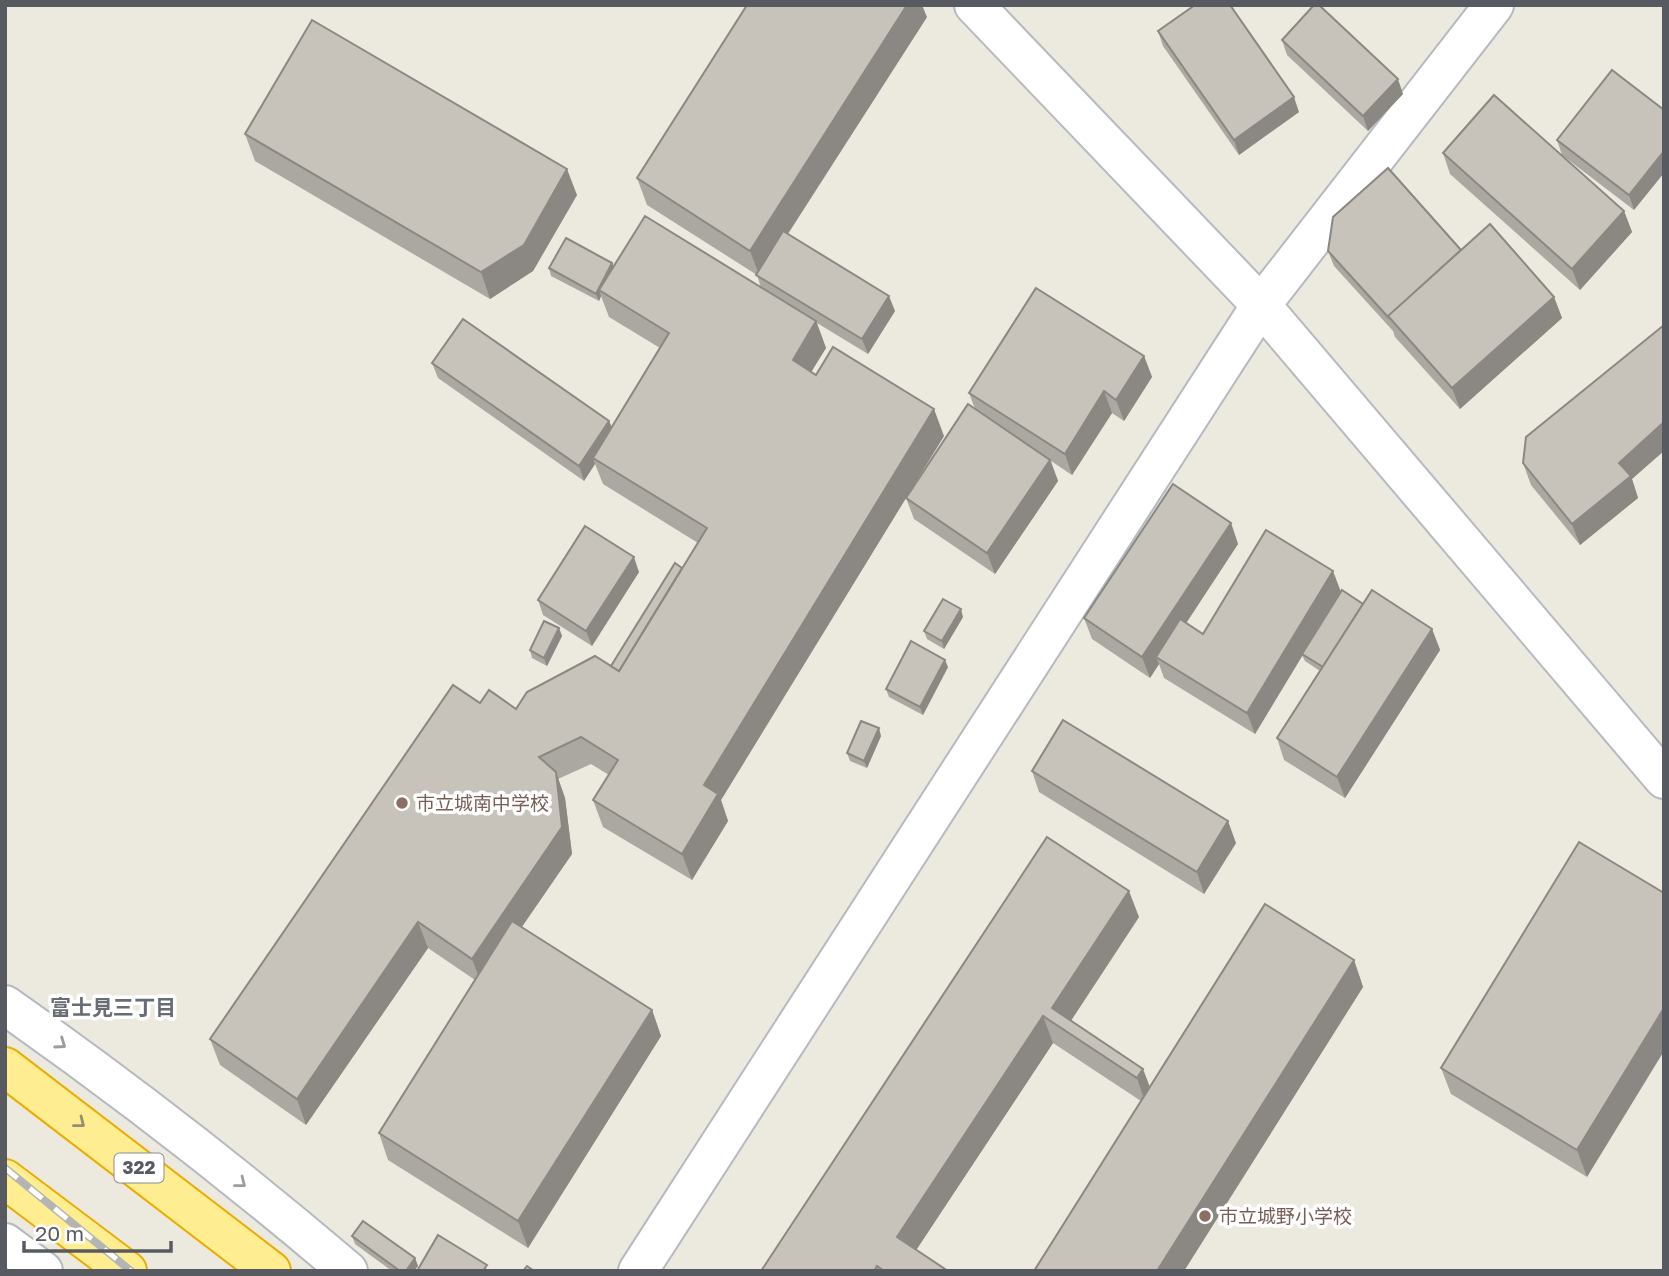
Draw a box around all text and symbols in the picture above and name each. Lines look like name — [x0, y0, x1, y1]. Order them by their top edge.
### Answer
place label: 市立城南中学校 — [416, 791, 549, 814]
marker: 市立城南中学校 — [394, 795, 410, 811]
district label: 富士見三丁目 — [50, 994, 176, 1020]
one-way arrow — [53, 1036, 66, 1048]
one-way arrow — [72, 1114, 84, 1127]
road number: 322 — [114, 1154, 164, 1182]
one-way arrow — [233, 1175, 246, 1188]
place label: 市立城野小学校 — [1219, 1204, 1352, 1227]
marker: 市立城野小学校 — [1197, 1208, 1213, 1224]
scale bar — [24, 1210, 172, 1254]
text: 20 m — [35, 1220, 84, 1246]

